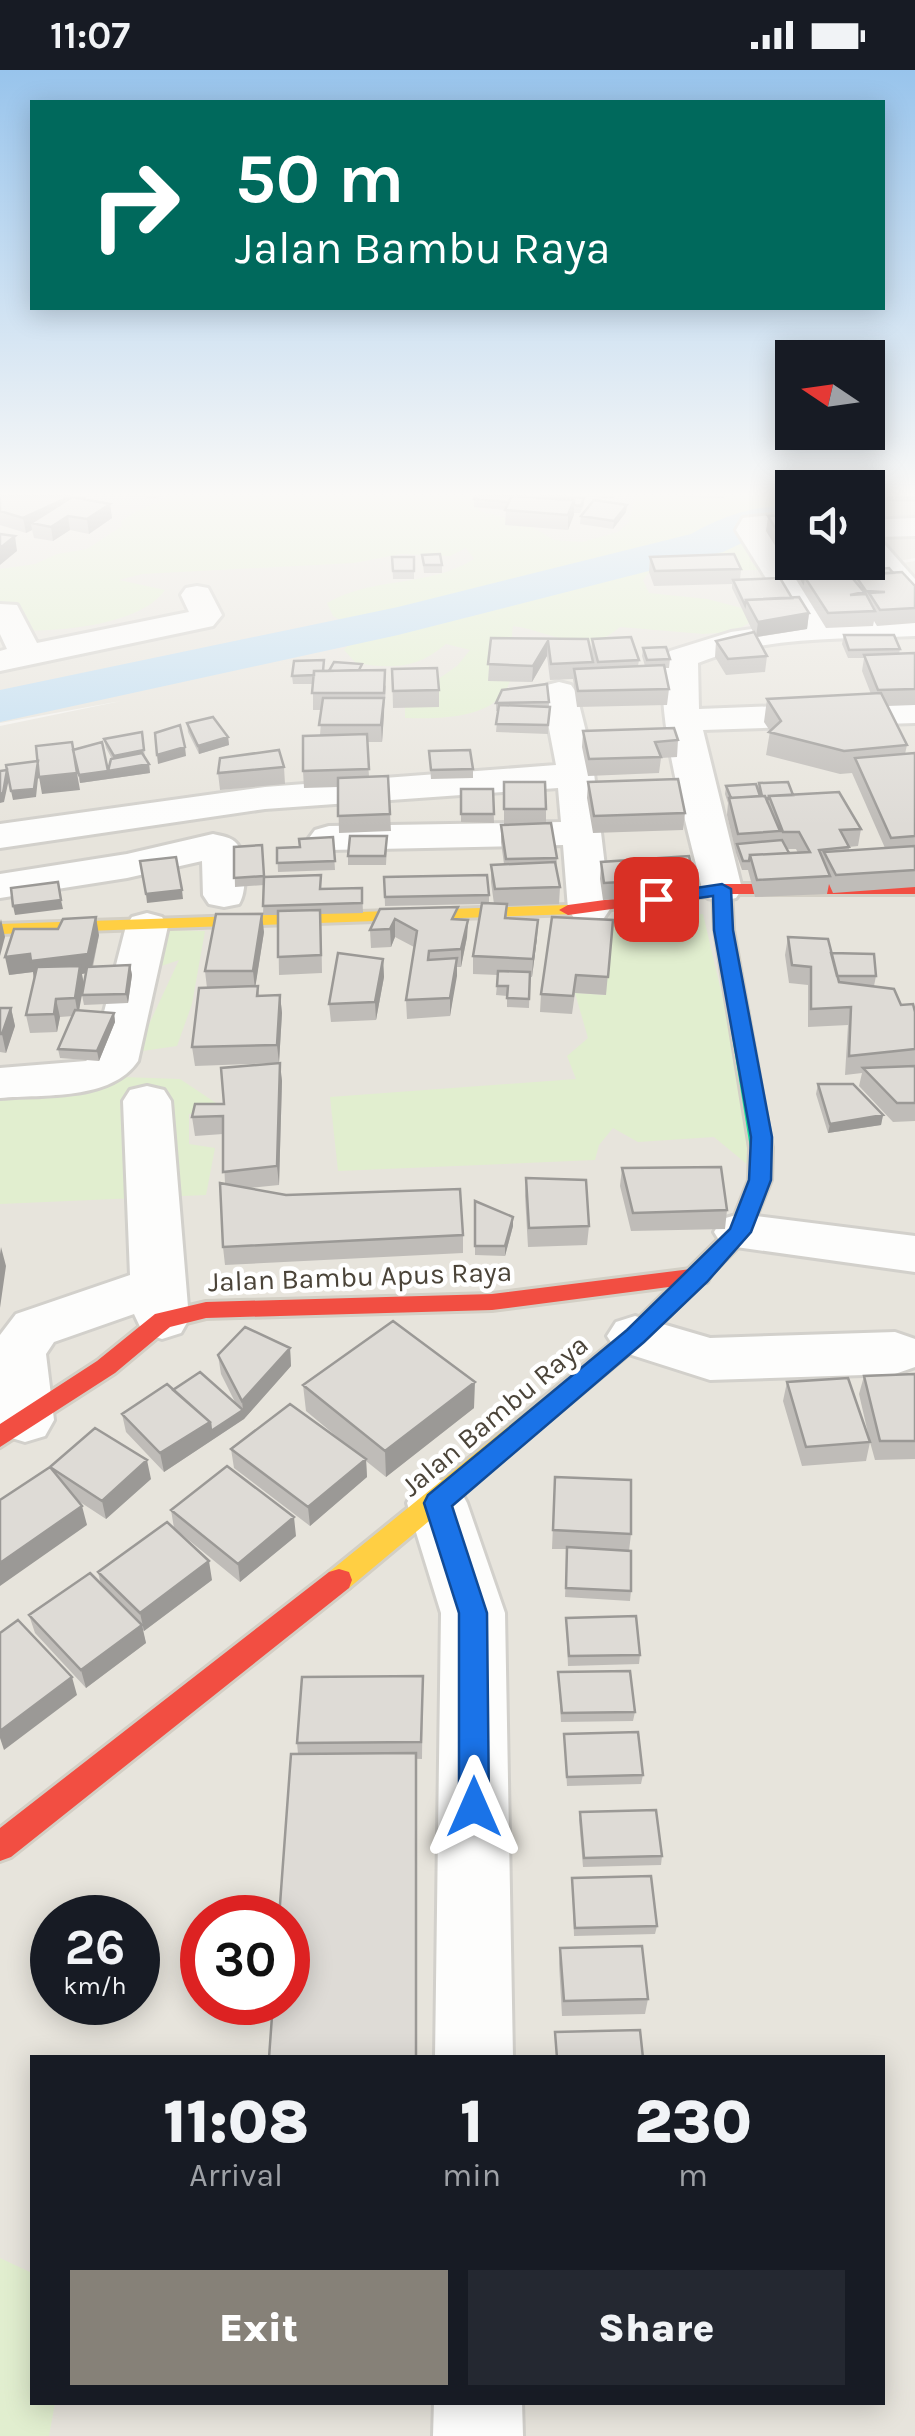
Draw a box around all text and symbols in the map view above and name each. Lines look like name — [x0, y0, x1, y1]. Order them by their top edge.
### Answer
text: 11:07 — [50, 13, 130, 58]
text: 50 m — [235, 138, 404, 220]
icon: right — [70, 140, 200, 270]
text: Jalan Bambu Raya — [235, 222, 611, 274]
north arrow — [775, 340, 885, 450]
map controls — [775, 340, 885, 580]
button: sound — [775, 470, 885, 580]
pin — [614, 857, 699, 942]
icon: arrive — [629, 872, 684, 927]
street label: Jalan Bambu Apus Raya — [207, 1255, 513, 1298]
street label: Jalan Bambu Raya — [394, 1328, 594, 1503]
position arrow — [422, 1755, 526, 1859]
speed limit sign: 30 — [180, 1895, 310, 2025]
text: 26 — [65, 1918, 125, 1977]
text: km/h — [63, 1971, 127, 2000]
text: 11:08 — [163, 2087, 309, 2157]
text: 1 — [460, 2087, 483, 2157]
text: 230 — [634, 2087, 752, 2157]
text: Arrival — [189, 2157, 283, 2194]
text: min — [442, 2157, 501, 2194]
text: m — [678, 2157, 708, 2194]
button: Exit — [70, 2270, 448, 2385]
button: Share — [468, 2270, 845, 2385]

